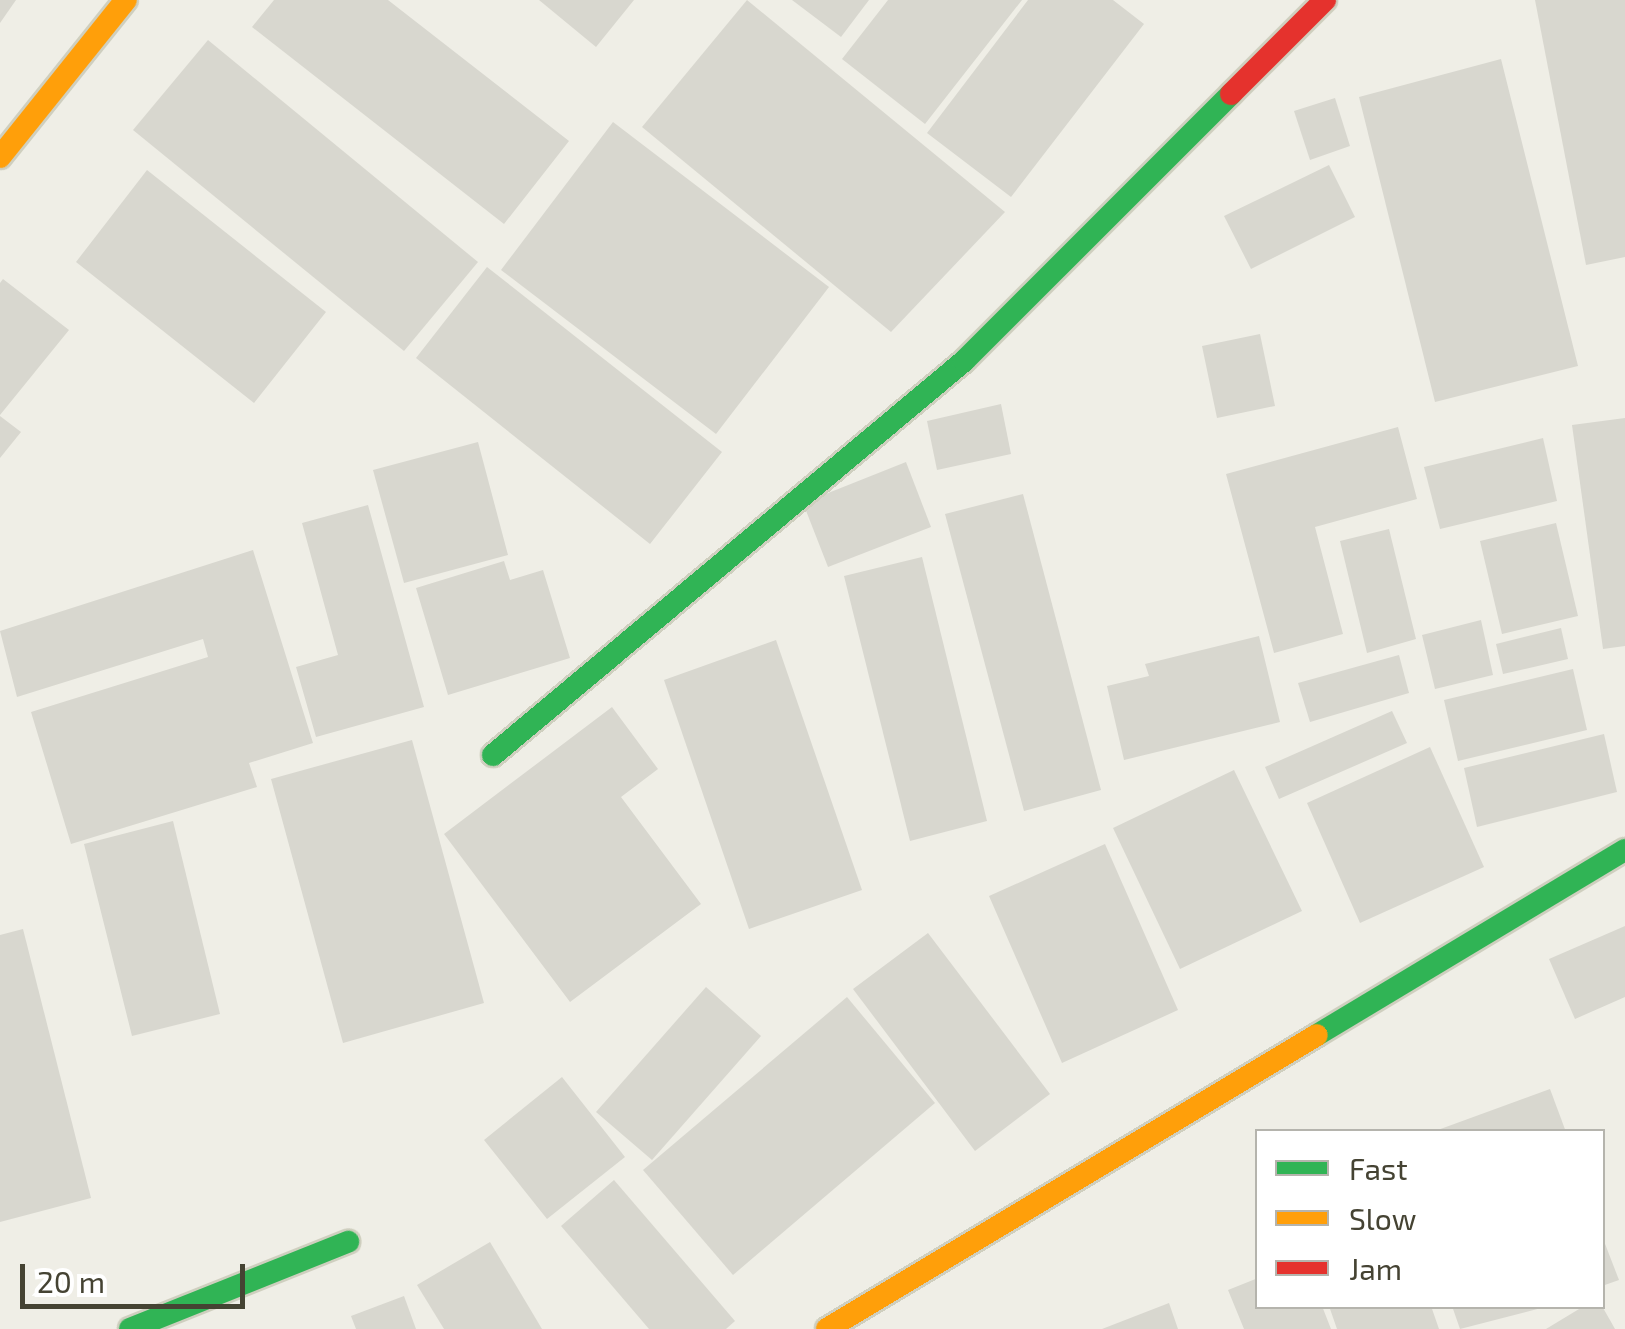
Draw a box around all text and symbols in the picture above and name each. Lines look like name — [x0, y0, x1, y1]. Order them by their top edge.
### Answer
legend — [1255, 1129, 1605, 1309]
text: Fast — [1349, 1150, 1408, 1186]
text: Slow — [1349, 1200, 1416, 1236]
scale bar — [25, 1244, 250, 1306]
text: Jam — [1349, 1250, 1402, 1286]
text: 20 m — [37, 1263, 105, 1299]

